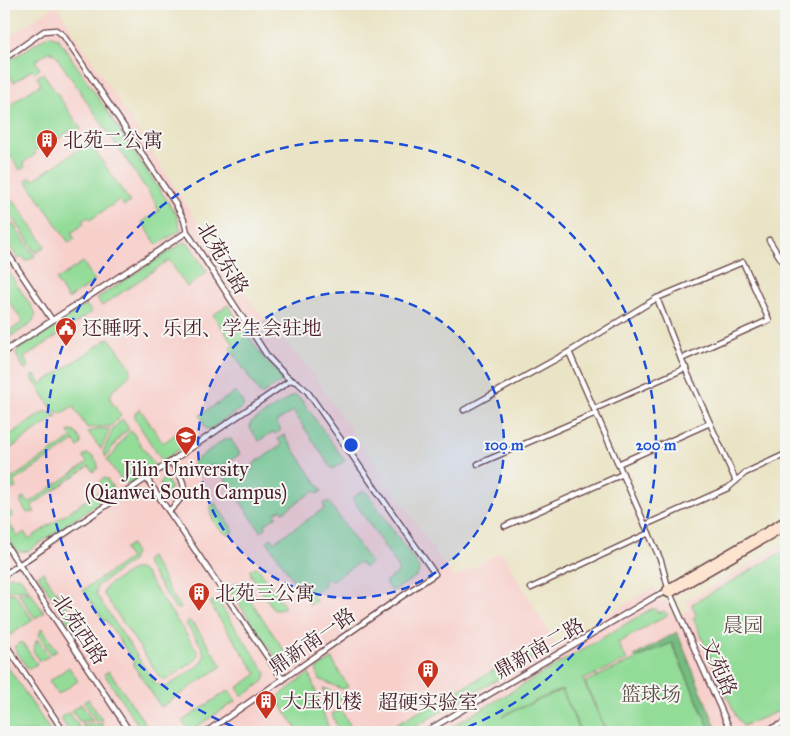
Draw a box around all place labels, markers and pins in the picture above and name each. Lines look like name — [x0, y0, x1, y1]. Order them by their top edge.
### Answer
building icon: 北苑二公寓 — [35, 128, 59, 159]
place label: 北苑二公寓 — [63, 128, 163, 152]
public building icon: 还睡呀、乐团、学生会驻地 — [54, 316, 78, 347]
place label: 还睡呀、乐团、学生会驻地 — [82, 316, 322, 340]
school or university icon: Jilin University (Qianwei South Campus) — [174, 425, 198, 456]
centre of rings — [342, 436, 360, 454]
place label: Jilin University (Qianwei South Campus) — [85, 457, 287, 505]
building icon: 北苑三公寓 — [187, 581, 211, 612]
place label: 北苑三公寓 — [215, 581, 315, 605]
building icon: 超硬实验室 — [416, 658, 440, 689]
building icon: 大压机楼 — [254, 689, 278, 720]
place label: 大压机楼 — [282, 689, 362, 713]
place label: 超硬实验室 — [378, 690, 478, 714]

